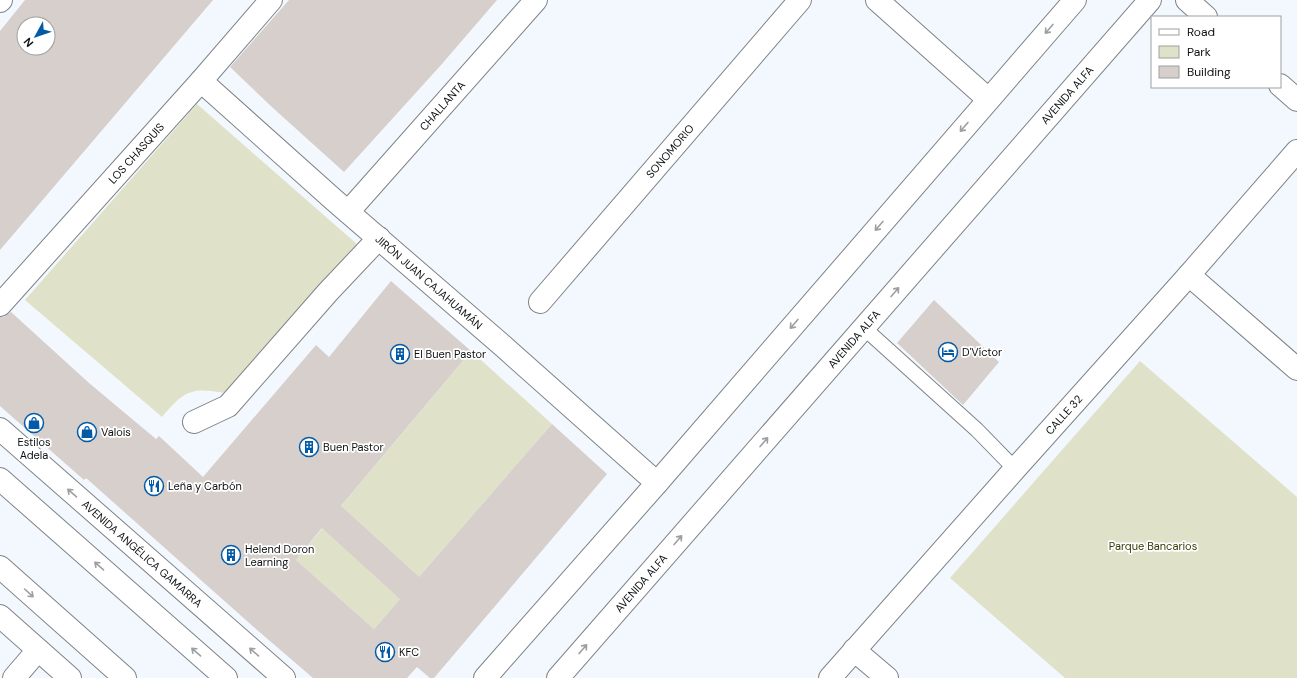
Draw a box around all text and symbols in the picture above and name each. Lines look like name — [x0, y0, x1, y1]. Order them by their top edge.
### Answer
north arrow — [16, 16, 56, 56]
legend — [1151, 16, 1281, 88]
one-way arrow — [1045, 24, 1054, 34]
text: Road — [1187, 24, 1215, 40]
text: N — [20, 35, 36, 50]
text: Park — [1187, 44, 1211, 60]
street label: AVENIDA ALFA — [1038, 63, 1096, 127]
text: Building — [1187, 64, 1231, 80]
street label: CHALLANTA — [416, 78, 468, 134]
street label: LOS CHASQUIS — [105, 120, 167, 186]
street label: SONOMORIO — [643, 121, 697, 181]
one-way arrow — [959, 122, 968, 133]
one-way arrow — [874, 220, 883, 231]
street label: JIRÓN JUAN CAJAHUAMÁN — [372, 232, 486, 332]
one-way arrow — [891, 287, 900, 297]
street label: AVENIDA ALFA — [825, 307, 883, 371]
one-way arrow — [789, 319, 798, 330]
hotel icon: D'Víctor — [937, 341, 959, 363]
building icon: El Buen Pastor — [389, 343, 411, 365]
place label: D'Víctor — [962, 345, 1002, 359]
place label: El Buen Pastor — [414, 347, 486, 361]
street label: CALLE 32 — [1042, 392, 1085, 438]
shop icon: Estilos Adela — [23, 412, 45, 434]
shop icon: Valois — [76, 421, 98, 443]
place label: Valois — [101, 425, 131, 439]
place label: Estilos Adela — [18, 435, 50, 462]
building icon: Buen Pastor — [298, 436, 320, 458]
one-way arrow — [759, 437, 768, 448]
place label: Buen Pastor — [323, 440, 384, 454]
restaurant icon: Leña y Carbón — [143, 475, 165, 497]
place label: Leña y Carbón — [168, 479, 242, 493]
one-way arrow — [67, 488, 78, 497]
street label: AVENIDA ANGÉLICA GAMARRA — [79, 497, 205, 610]
one-way arrow — [674, 535, 683, 546]
park label: Parque Bancarios — [1109, 539, 1197, 553]
place label: Helend Doron Learning — [245, 542, 314, 569]
building icon: Helend Doron Learning — [220, 544, 242, 566]
street label: AVENIDA ALFA — [612, 551, 670, 615]
one-way arrow — [93, 562, 104, 571]
one-way arrow — [24, 588, 34, 598]
restaurant icon: KFC — [374, 641, 396, 663]
one-way arrow — [579, 643, 588, 654]
place label: KFC — [399, 645, 419, 659]
one-way arrow — [191, 648, 202, 657]
one-way arrow — [249, 648, 260, 657]

